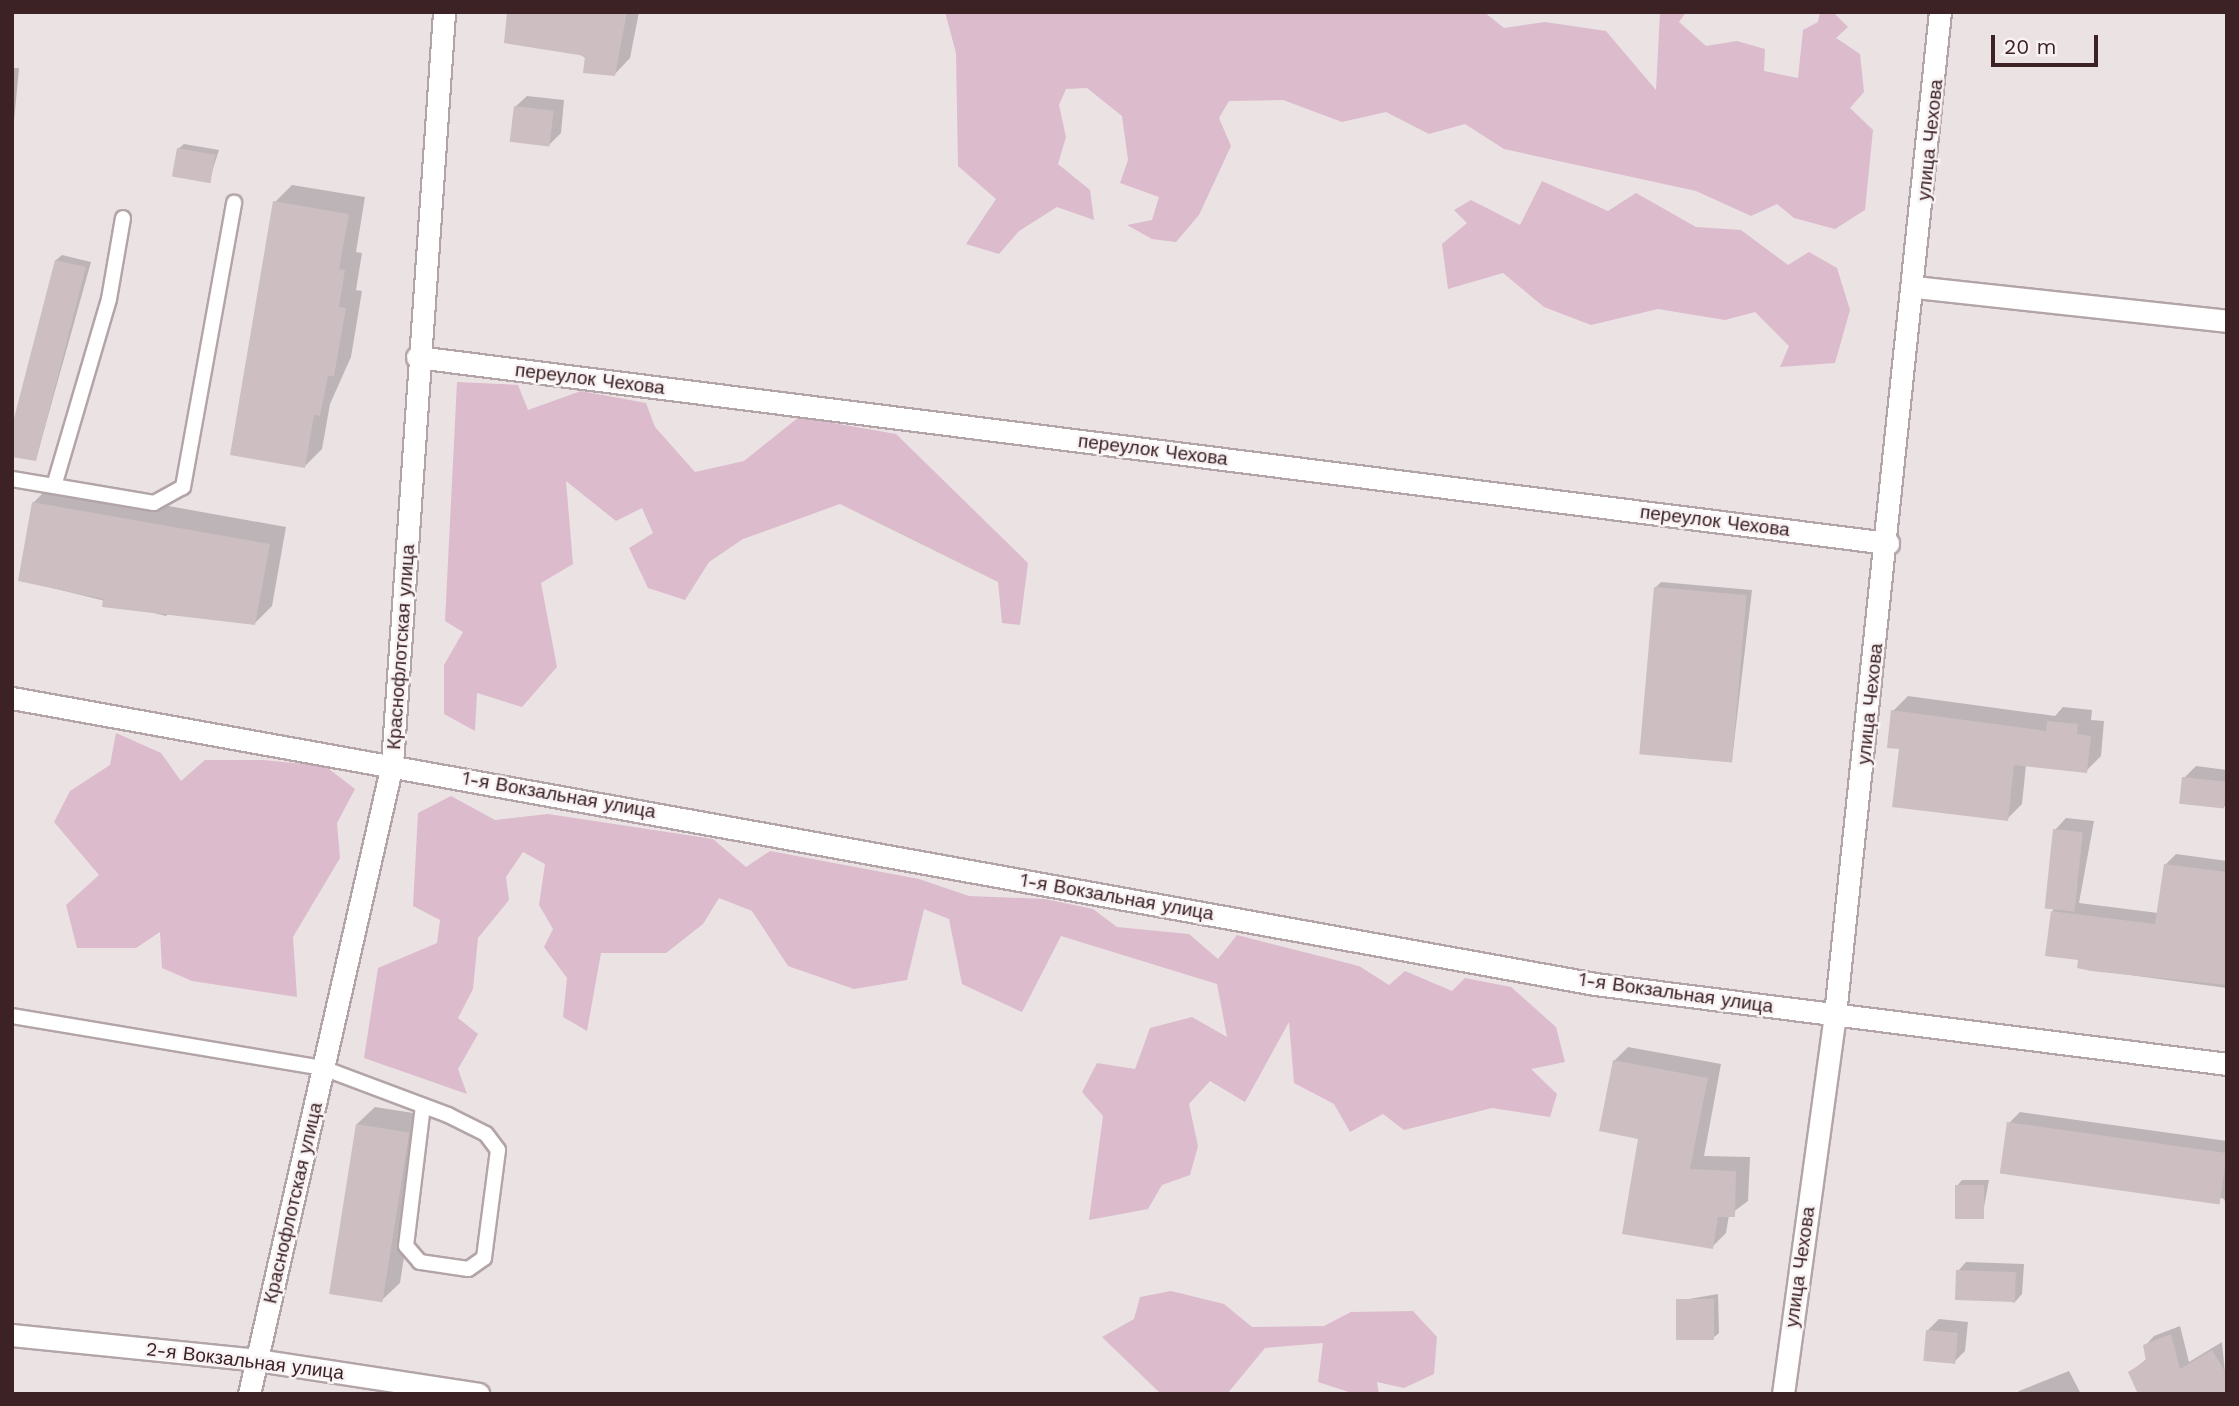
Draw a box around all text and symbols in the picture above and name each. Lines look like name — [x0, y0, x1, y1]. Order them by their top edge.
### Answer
scale bar — [1994, 21, 2101, 65]
text: 20 m — [2004, 34, 2056, 59]
street label: улица Чехова — [1912, 78, 1948, 202]
street label: переулок Чехова — [514, 359, 666, 399]
street label: переулок Чехова — [1077, 430, 1229, 470]
street label: переулок Чехова — [1639, 501, 1791, 541]
street label: Краснофлотская улица — [382, 544, 420, 750]
street label: улица Чехова — [1852, 642, 1888, 766]
street label: 1-я Вокзальная улица — [461, 767, 657, 823]
street label: 1-я Вокзальная улица — [1019, 869, 1215, 925]
street label: 1-я Вокзальная улица — [1577, 968, 1775, 1018]
street label: Краснофлотская улица — [259, 1100, 327, 1306]
street label: улица Чехова — [1780, 1205, 1820, 1329]
street label: 2-я Вокзальная улица — [145, 1338, 345, 1384]

